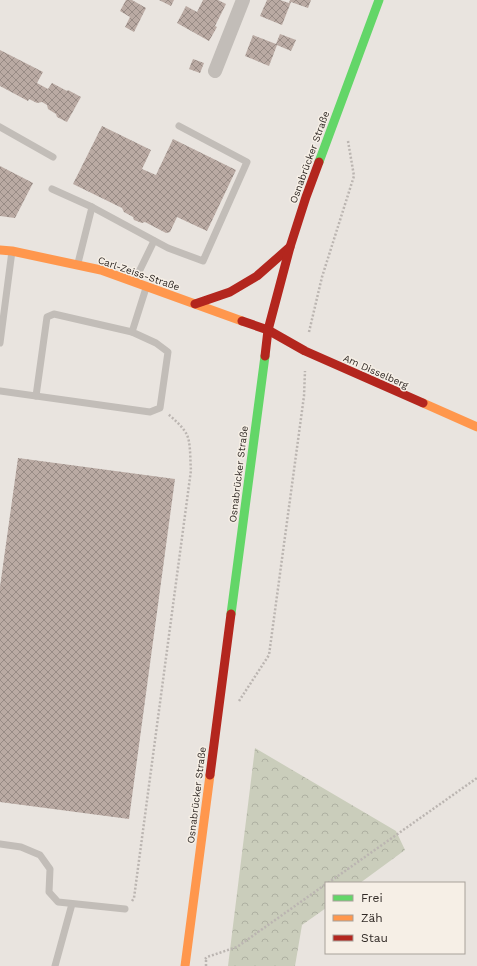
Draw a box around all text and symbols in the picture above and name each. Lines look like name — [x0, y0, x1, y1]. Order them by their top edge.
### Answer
street label: Osnabrücker Straße — [288, 109, 331, 205]
street label: Carl-Zeiss-Straße — [96, 254, 181, 293]
street label: Am Disselberg — [342, 352, 411, 391]
street label: Osnabrücker Straße — [227, 425, 250, 523]
street label: Osnabrücker Straße — [185, 746, 208, 844]
legend — [325, 882, 465, 954]
text: Frei — [361, 891, 383, 905]
text: Zäh — [361, 911, 383, 925]
text: Stau — [361, 931, 388, 945]

